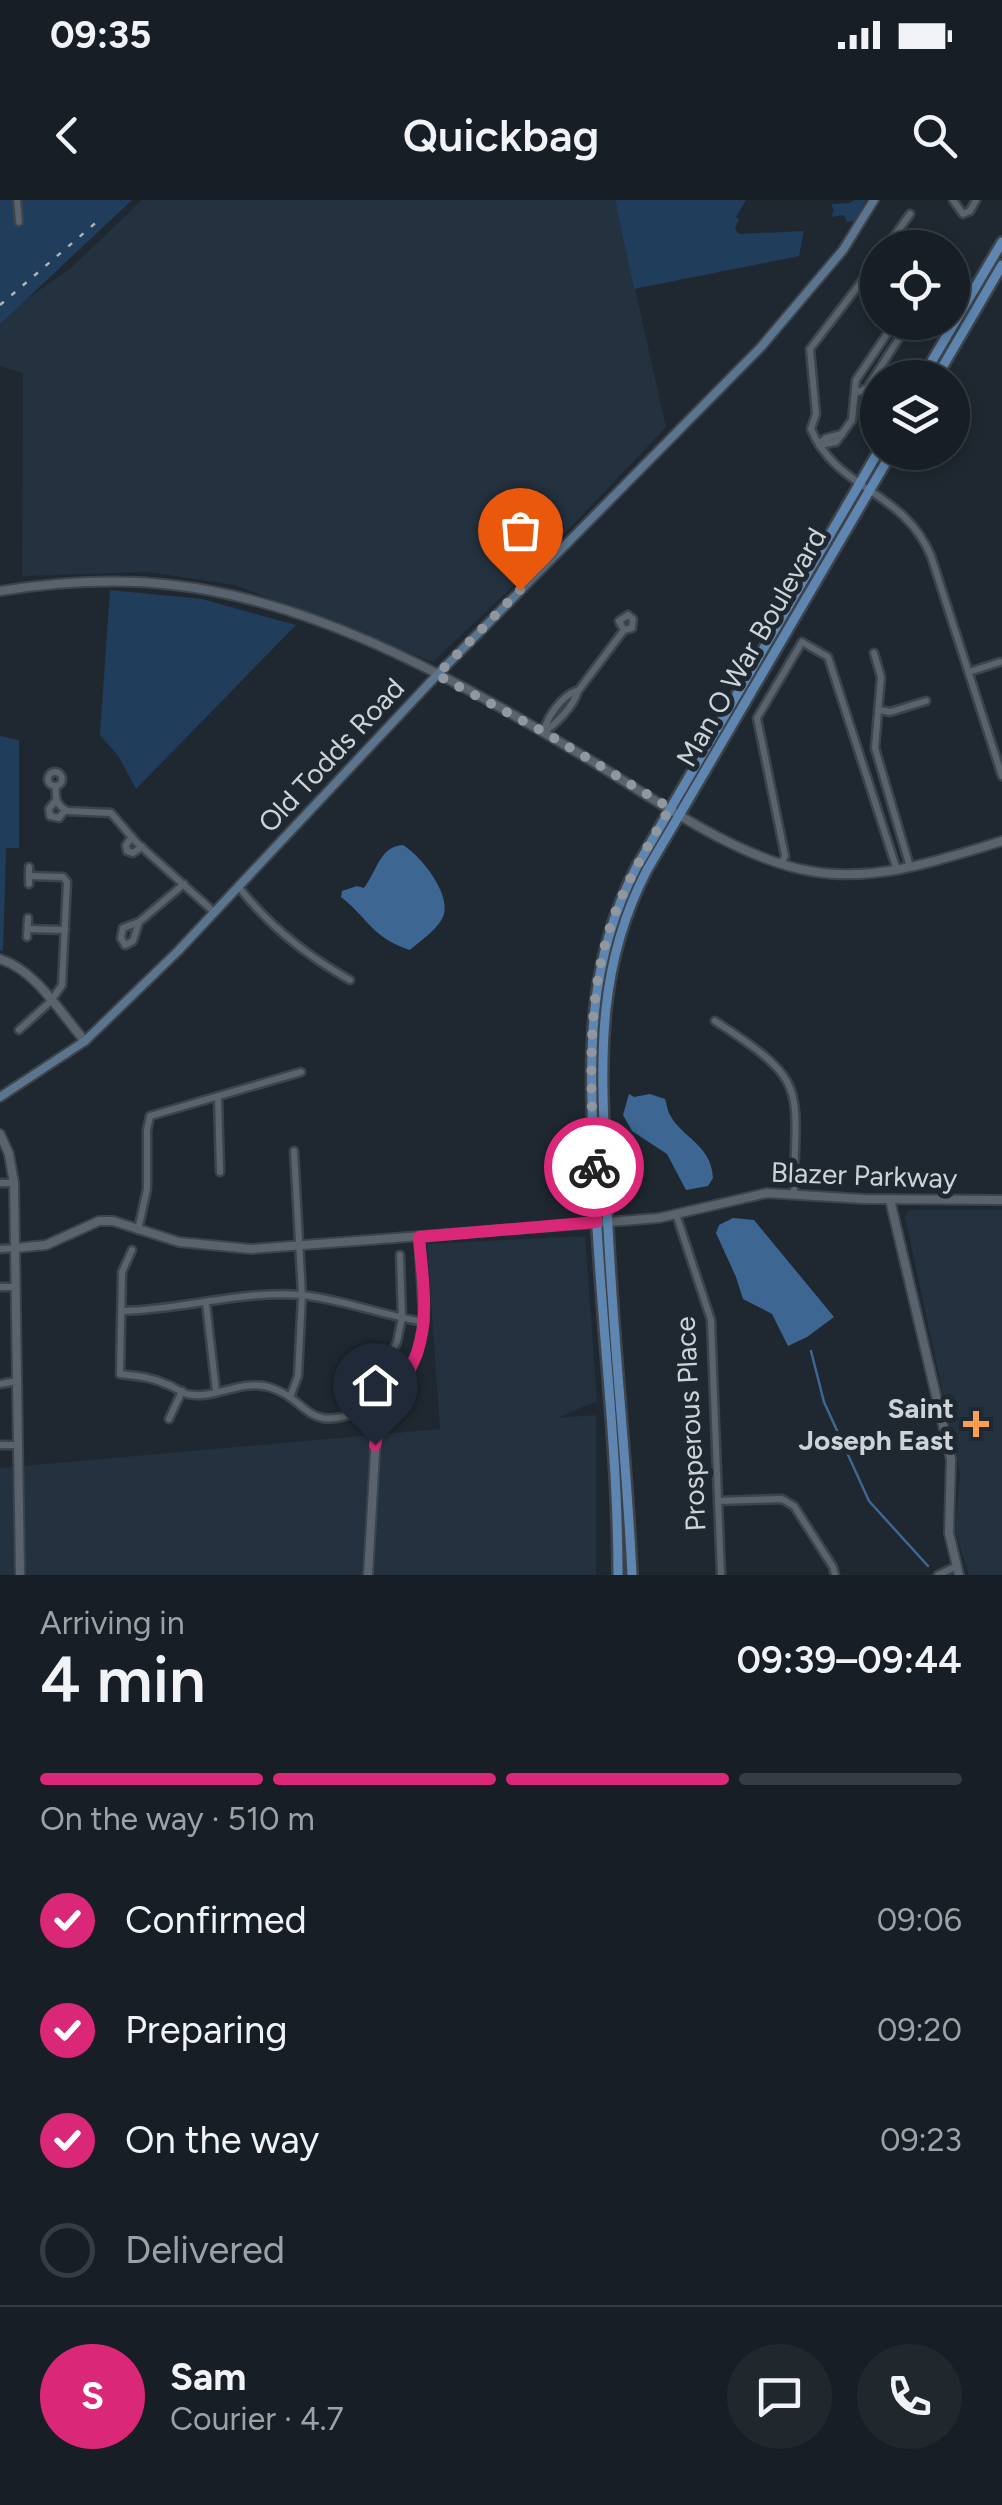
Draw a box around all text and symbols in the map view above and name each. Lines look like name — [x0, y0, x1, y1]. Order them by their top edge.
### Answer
text: 09:35 — [50, 12, 151, 58]
icon: back — [40, 108, 95, 163]
text: Quickbag — [403, 108, 599, 162]
icon: search — [907, 108, 962, 163]
map controls — [860, 230, 970, 470]
button: locate — [860, 230, 970, 340]
button: layers — [860, 360, 970, 470]
pin — [478, 488, 563, 591]
icon: bag — [493, 503, 548, 558]
street label: Man O War Boulevard — [669, 522, 833, 772]
street label: Old Todds Road — [251, 671, 411, 839]
courier — [544, 1117, 644, 1217]
icon: bike — [567, 1140, 622, 1195]
street label: Blazer Parkway — [770, 1155, 958, 1195]
street label: Prosperous Place — [667, 1316, 713, 1532]
pin — [333, 1343, 418, 1446]
icon: home — [348, 1358, 403, 1413]
place label: Saint Joseph East — [799, 1391, 954, 1457]
marker: Saint Joseph East — [963, 1411, 989, 1437]
text: Arriving in — [40, 1604, 185, 1642]
text: 09:39–09:44 — [737, 1637, 962, 1683]
text: 4 min — [40, 1640, 206, 1718]
text: On the way · 510 m — [40, 1800, 315, 1838]
icon: check — [40, 1893, 95, 1948]
text: Confirmed — [125, 1897, 307, 1943]
text: 09:06 — [877, 1901, 962, 1939]
icon: check — [40, 2003, 95, 2058]
text: Preparing — [125, 2007, 287, 2053]
text: 09:20 — [877, 2011, 962, 2049]
icon: check — [40, 2113, 95, 2168]
text: On the way — [125, 2117, 319, 2163]
text: 09:23 — [880, 2121, 962, 2159]
text: Delivered — [125, 2227, 285, 2273]
button: chat — [727, 2344, 832, 2449]
button: phone — [857, 2344, 962, 2449]
text: Sam — [170, 2354, 246, 2400]
text: S — [81, 2373, 104, 2419]
text: Courier · 4.7 — [170, 2400, 344, 2438]

